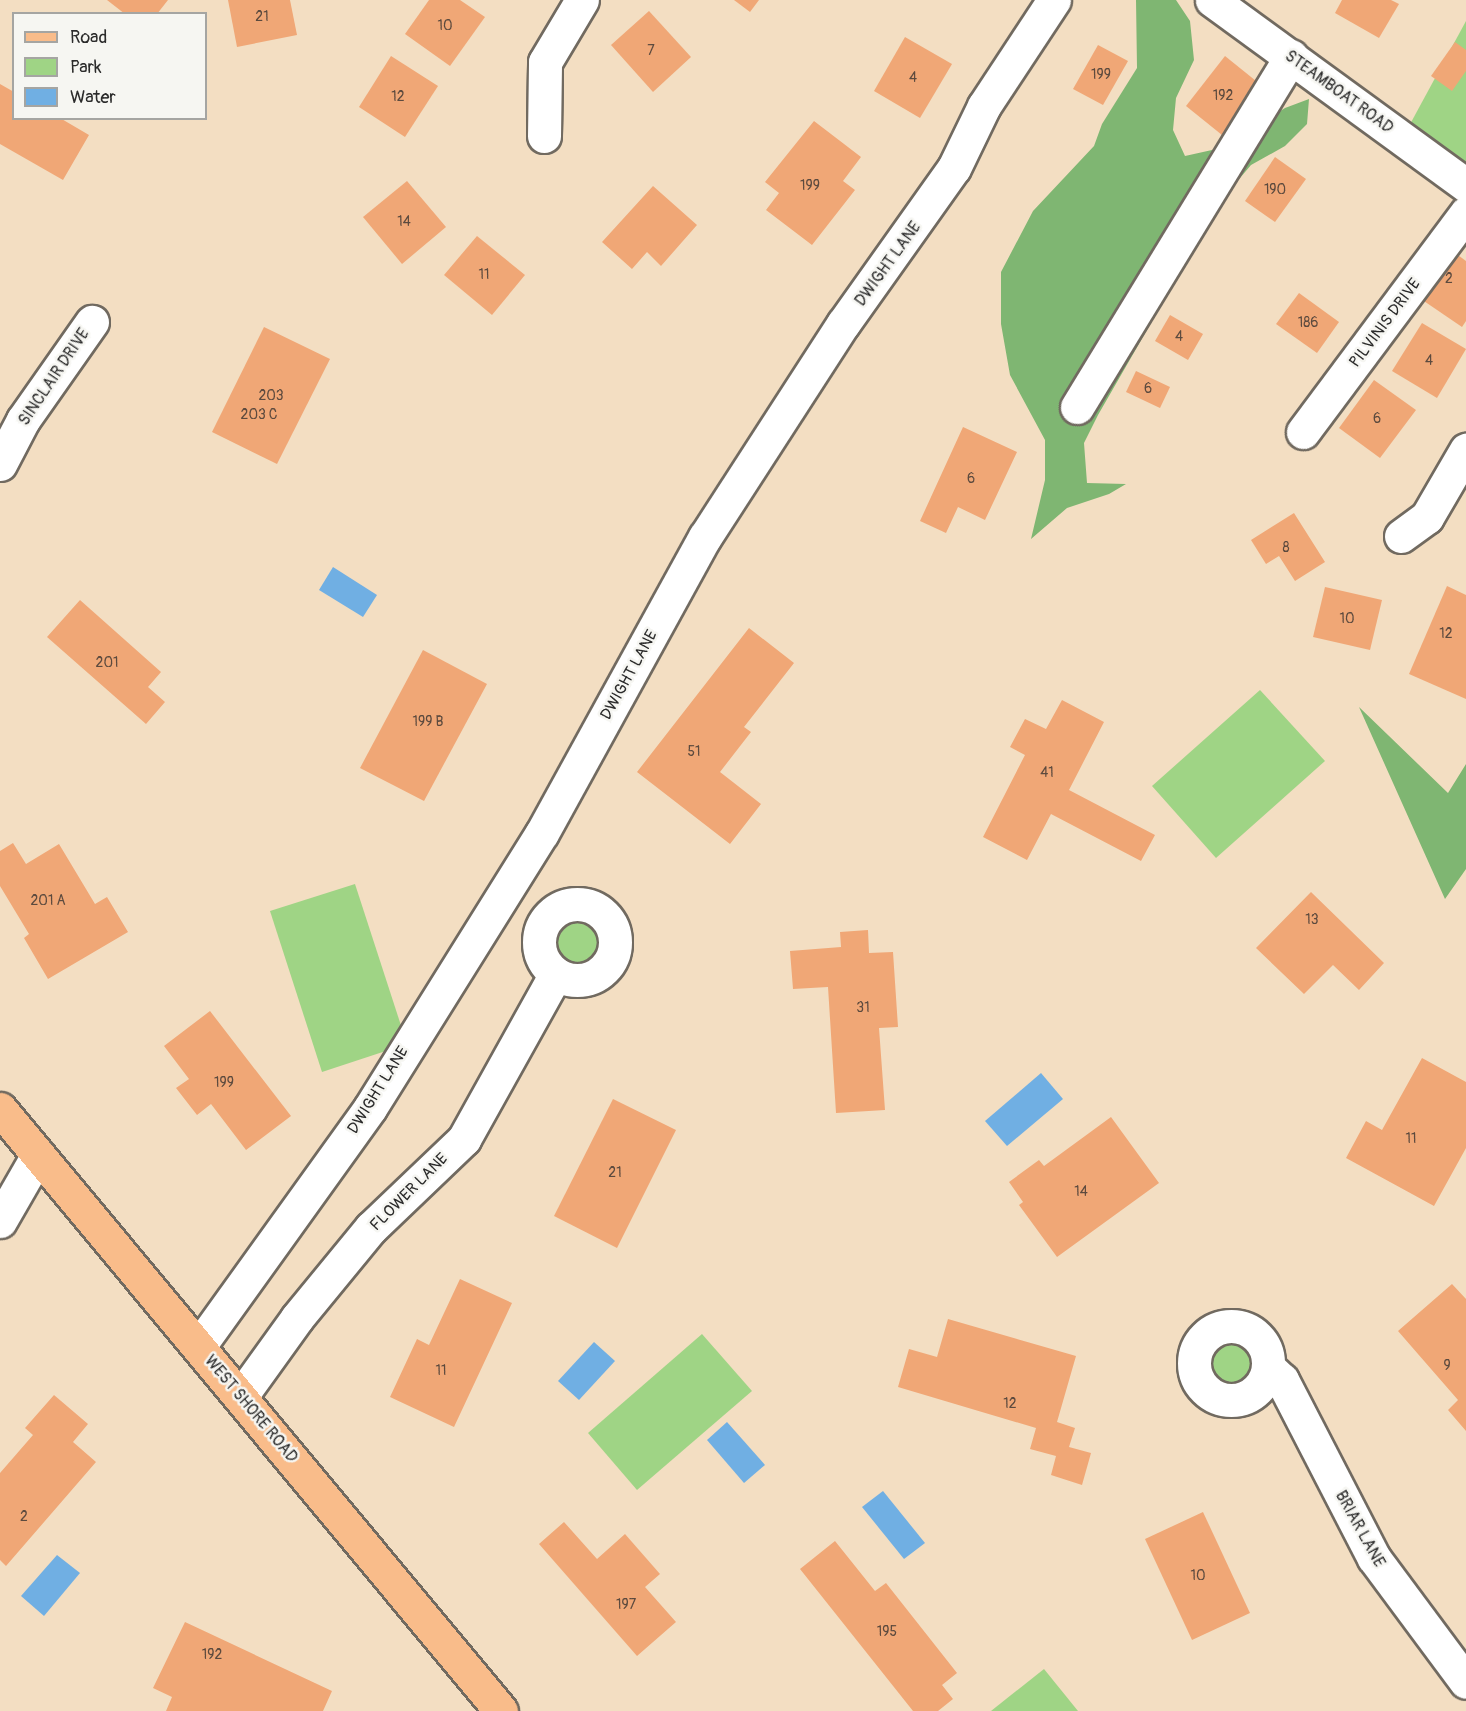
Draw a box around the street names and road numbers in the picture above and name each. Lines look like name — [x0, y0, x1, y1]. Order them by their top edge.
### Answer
street label: STEAMBOAT ROAD — [1281, 46, 1397, 138]
street label: DWIGHT LANE — [851, 218, 925, 310]
street label: PILVINIS DRIVE — [1345, 275, 1425, 371]
street label: SINCLAIR DRIVE — [14, 325, 94, 429]
street label: DWIGHT LANE — [596, 627, 662, 723]
street label: DWIGHT LANE — [343, 1043, 413, 1137]
street label: FLOWER LANE — [366, 1149, 452, 1235]
street label: WEST SHORE ROAD — [201, 1351, 301, 1467]
street label: BRIAR LANE — [1331, 1487, 1389, 1571]

